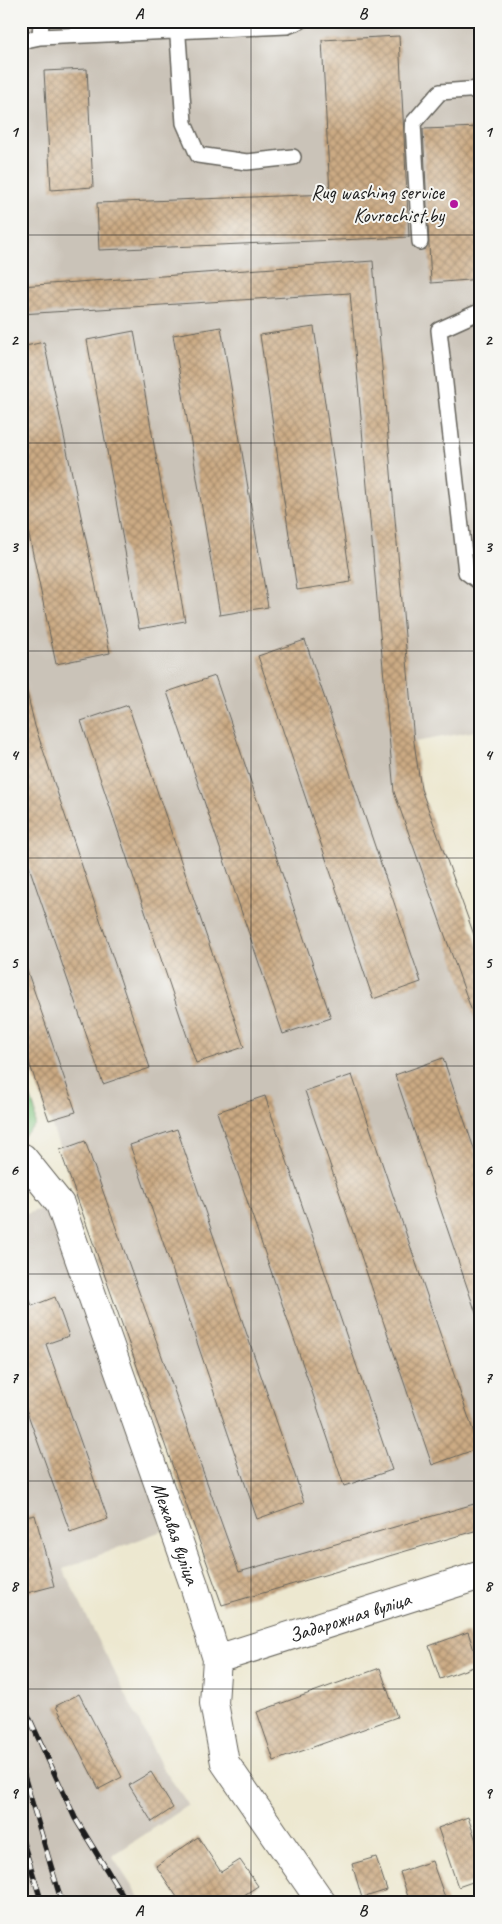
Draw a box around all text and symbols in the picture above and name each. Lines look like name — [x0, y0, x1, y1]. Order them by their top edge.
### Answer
text: A — [135, 4, 145, 24]
text: B — [359, 4, 369, 24]
text: 1 — [10, 122, 19, 142]
text: 1 — [484, 122, 493, 142]
place label: Rug washing service Kovrochist.by — [311, 180, 445, 228]
marker: Rug washing service Kovrochist.by — [448, 198, 460, 210]
text: 2 — [10, 330, 19, 350]
text: 2 — [484, 330, 493, 350]
text: 3 — [10, 537, 19, 557]
text: 3 — [484, 537, 493, 557]
text: 4 — [10, 745, 19, 765]
text: 4 — [484, 745, 493, 765]
text: 5 — [11, 953, 20, 973]
text: 5 — [485, 953, 494, 973]
text: 6 — [10, 1160, 19, 1180]
text: 6 — [484, 1160, 493, 1180]
text: 7 — [10, 1368, 19, 1388]
text: 7 — [484, 1368, 493, 1388]
street label: Межавая вуліца — [146, 1479, 206, 1589]
text: 8 — [10, 1576, 19, 1596]
text: 8 — [484, 1576, 493, 1596]
street label: Задарожная вуліца — [285, 1585, 415, 1648]
text: 9 — [10, 1783, 19, 1803]
text: 9 — [484, 1783, 493, 1803]
text: A — [135, 1901, 145, 1921]
text: B — [359, 1901, 369, 1921]

